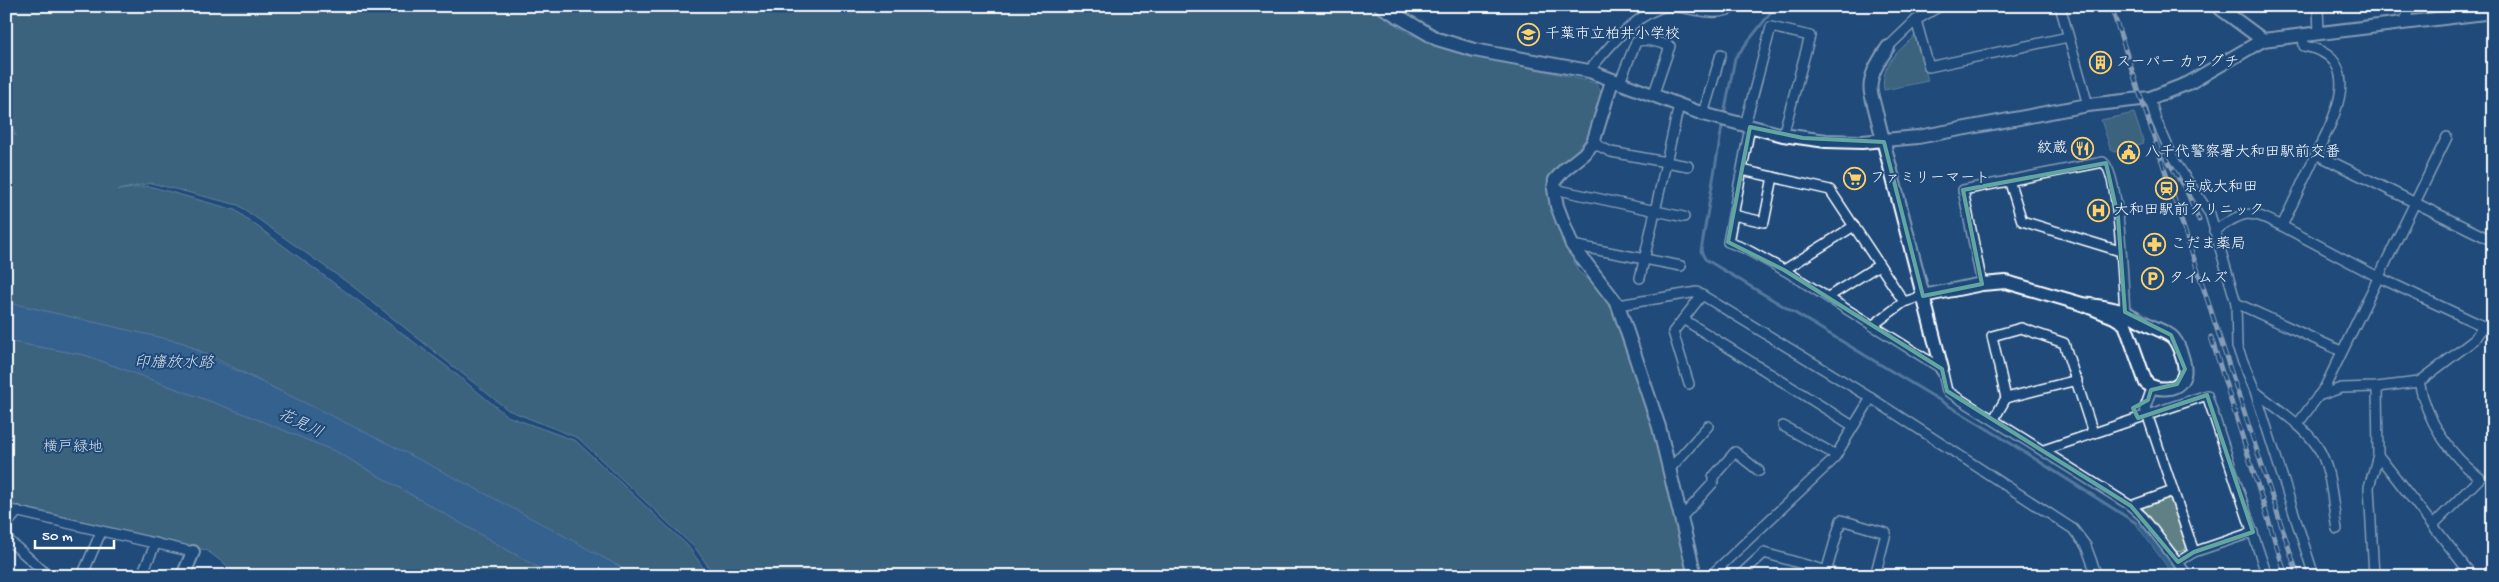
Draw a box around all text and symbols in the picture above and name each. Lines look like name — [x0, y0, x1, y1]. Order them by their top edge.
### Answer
school or university icon: 千葉市立柏井小学校 — [1517, 23, 1541, 47]
place label: 千葉市立柏井小学校 — [1545, 25, 1680, 44]
building icon: スーパー カワグチ — [2088, 51, 2112, 75]
place label: スーパー カワグチ — [2116, 53, 2239, 72]
restaurant icon: 紋蔵 — [2071, 137, 2095, 161]
place label: 紋蔵 — [2037, 139, 2067, 158]
public building icon: 八千代警察署大和田駅前交番 — [2117, 141, 2141, 165]
place label: 八千代警察署大和田駅前交番 — [2145, 143, 2340, 162]
supermarket icon: ファミリーマート — [1842, 167, 1866, 191]
place label: ファミリーマート — [1870, 170, 1990, 188]
station icon: 京成大和田 — [2155, 176, 2179, 200]
place label: 京成大和田 — [2183, 178, 2258, 197]
hospital icon: 大和田駅前クリニック — [2086, 199, 2110, 223]
place label: 大和田駅前クリニック — [2114, 201, 2264, 220]
pharmacy icon: こだま薬局 — [2143, 233, 2167, 257]
place label: こだま薬局 — [2171, 235, 2246, 254]
parking icon: タイムズ — [2141, 267, 2165, 291]
place label: タイムズ — [2169, 270, 2228, 288]
water label: 印旛放水路 — [134, 353, 215, 374]
water label: 花見川 — [274, 405, 326, 444]
park label: 横戸緑地 — [43, 438, 103, 457]
scale bar — [35, 517, 114, 549]
text: 50 m — [42, 528, 73, 546]

